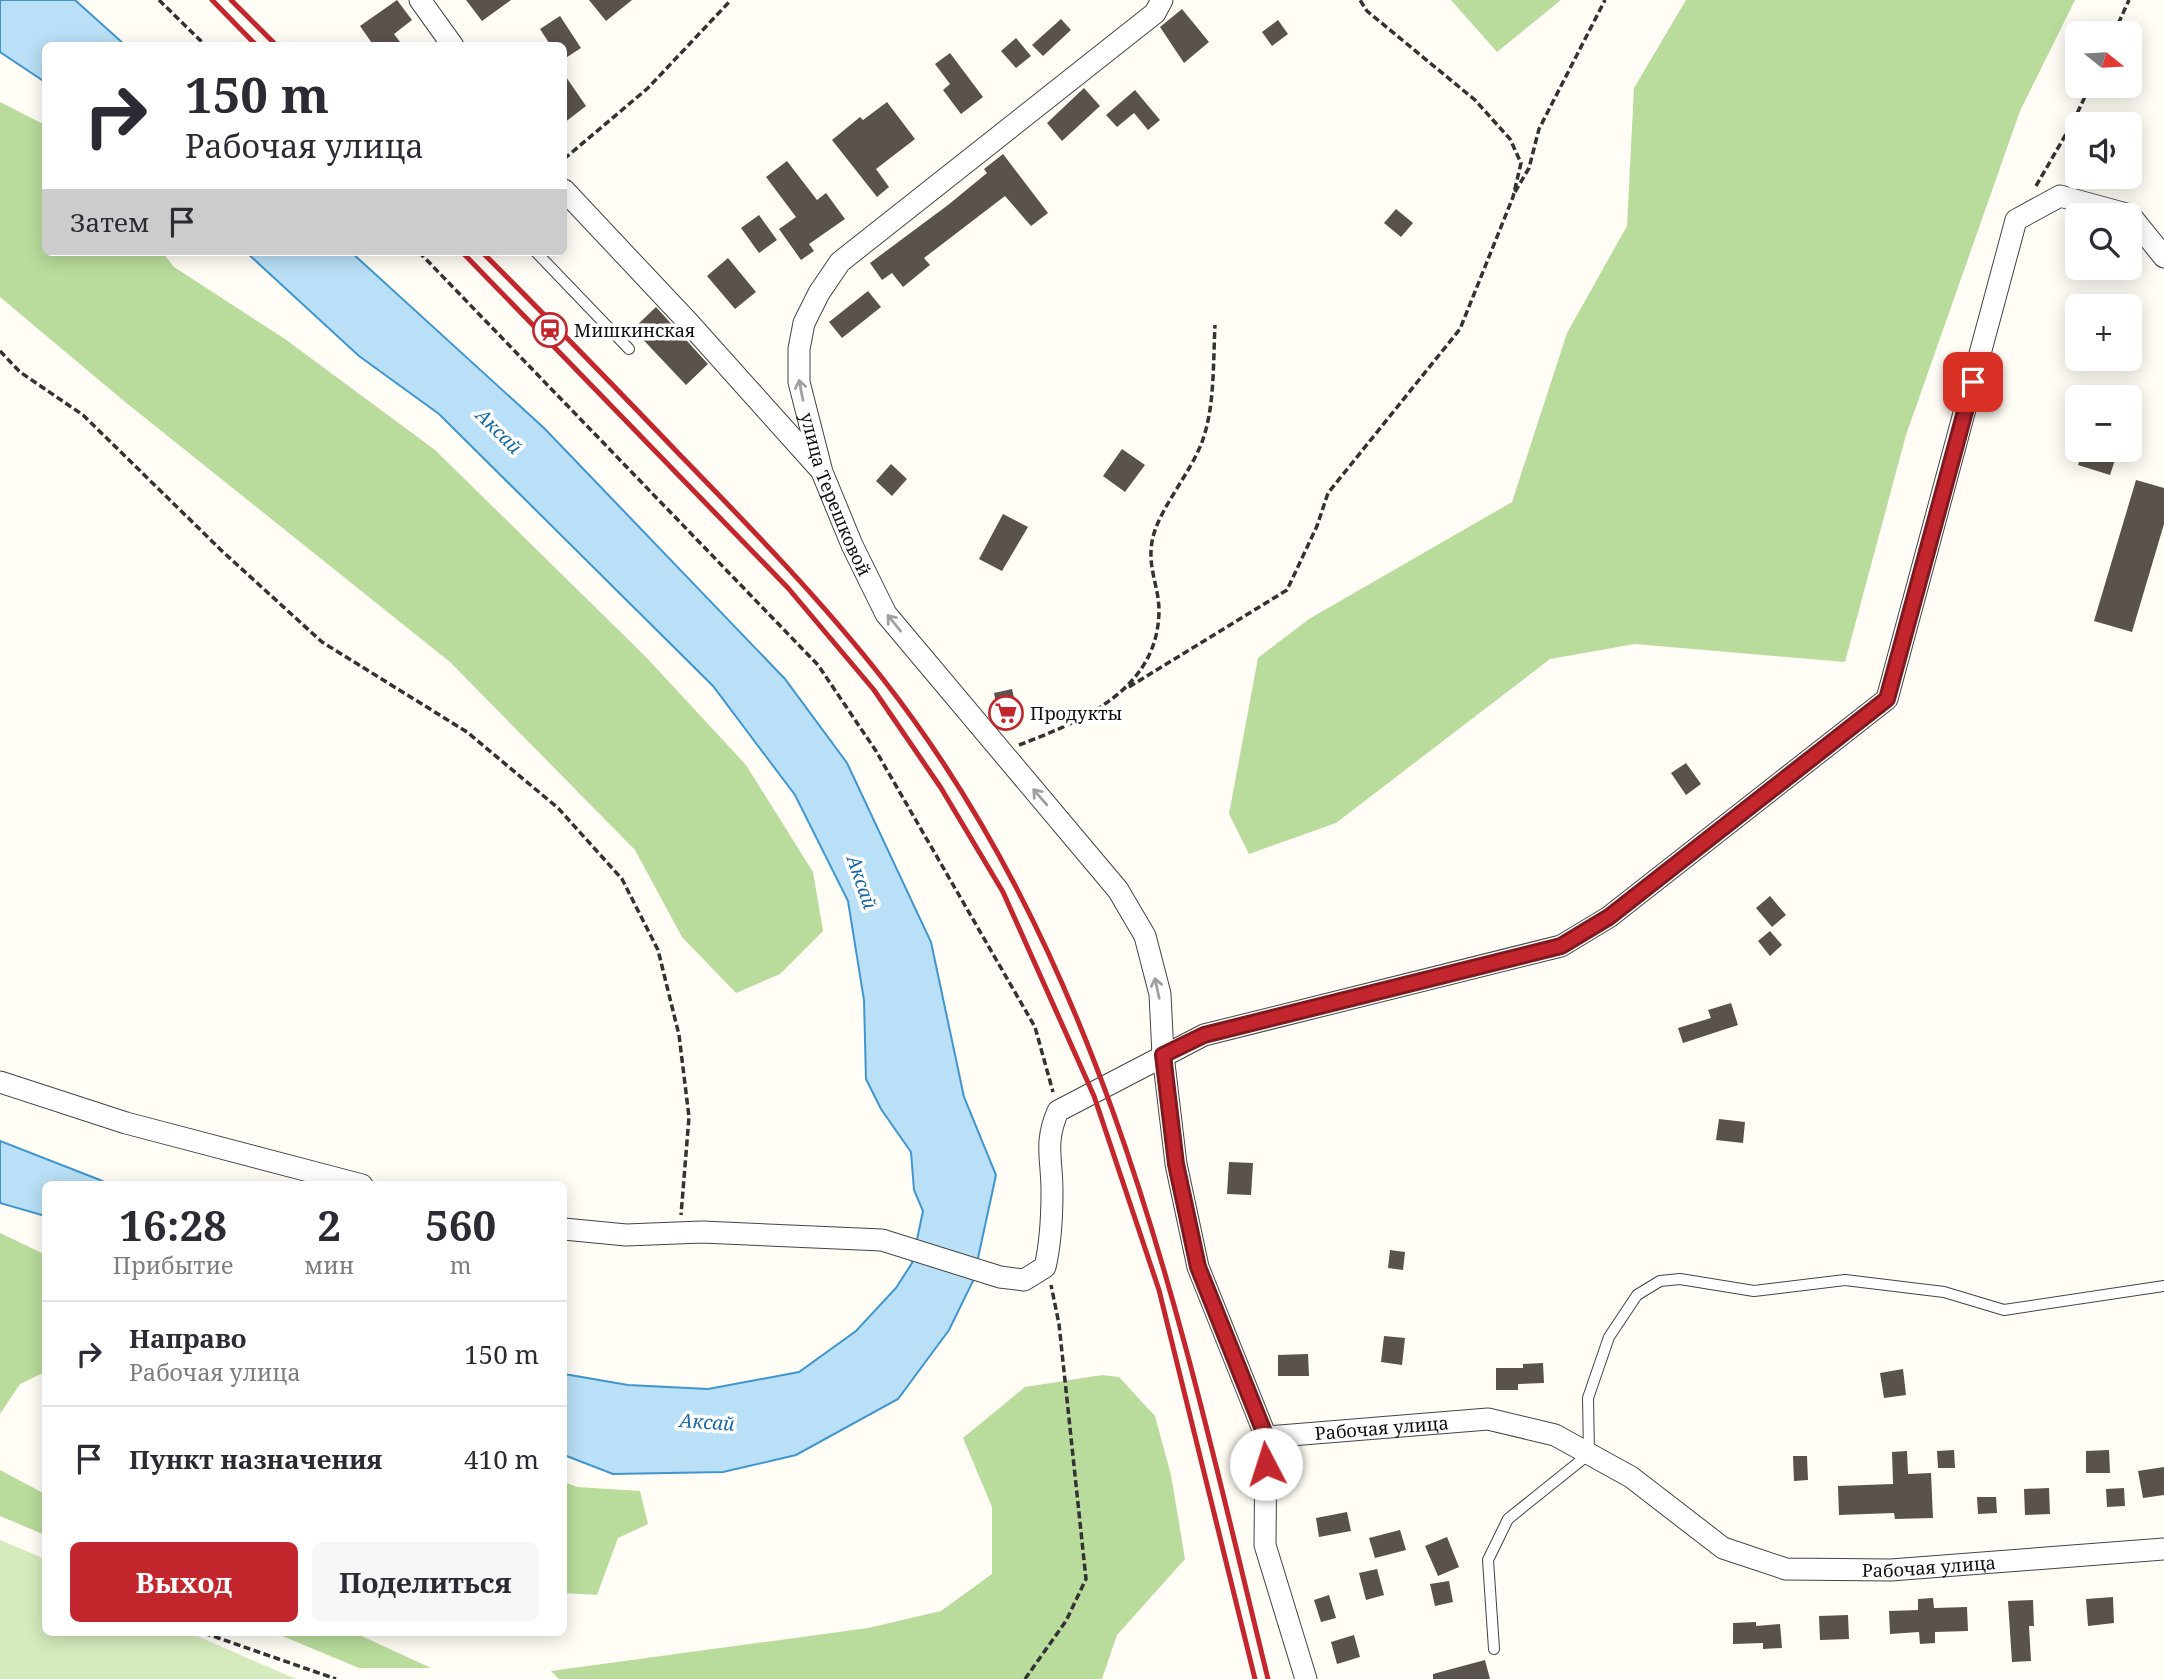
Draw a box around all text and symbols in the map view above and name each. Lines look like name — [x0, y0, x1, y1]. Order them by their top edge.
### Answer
north arrow — [2065, 21, 2142, 98]
map controls — [2065, 21, 2142, 462]
text: 150 m — [185, 61, 329, 127]
icon: right — [70, 70, 161, 161]
button: sound — [2065, 112, 2142, 189]
text: Рабочая улица — [185, 124, 424, 167]
icon: arrive — [163, 203, 201, 241]
button: search — [2065, 203, 2142, 280]
text: Затем — [70, 204, 149, 240]
button: + — [2065, 294, 2142, 371]
station icon: Мишкинская — [531, 311, 569, 349]
place label: Мишкинская — [574, 318, 695, 342]
pin — [1943, 352, 2003, 412]
icon: arrive — [1954, 363, 1992, 401]
one-way arrow — [794, 379, 807, 402]
button: − — [2065, 385, 2142, 462]
water label: Аксай — [469, 401, 528, 460]
street label: улица Терешковой — [795, 410, 877, 580]
one-way arrow — [886, 615, 902, 633]
supermarket icon: Продукты — [987, 694, 1025, 732]
place label: Продукты — [1030, 701, 1123, 725]
one-way arrow — [1032, 789, 1048, 807]
water label: Аксай — [840, 850, 883, 912]
one-way arrow — [1150, 977, 1164, 1000]
text: 16:28 — [119, 1196, 227, 1253]
text: 2 — [317, 1196, 341, 1253]
text: 560 — [425, 1196, 496, 1253]
text: Прибытие — [113, 1249, 233, 1281]
text: мин — [304, 1249, 354, 1281]
text: m — [450, 1249, 471, 1281]
text: Направо — [129, 1320, 247, 1356]
icon: right — [70, 1335, 108, 1373]
text: 150 m — [464, 1336, 539, 1372]
text: Рабочая улица — [129, 1356, 301, 1388]
water label: Аксай — [677, 1407, 735, 1437]
street label: Рабочая улица — [1314, 1410, 1450, 1445]
position arrow — [1229, 1427, 1303, 1501]
icon: arrive — [70, 1440, 108, 1478]
text: Пункт назначения — [129, 1441, 382, 1477]
text: 410 m — [464, 1441, 539, 1477]
button: Выход — [70, 1542, 298, 1622]
button: Поделиться — [312, 1542, 539, 1622]
street label: Рабочая улица — [1862, 1550, 1997, 1582]

